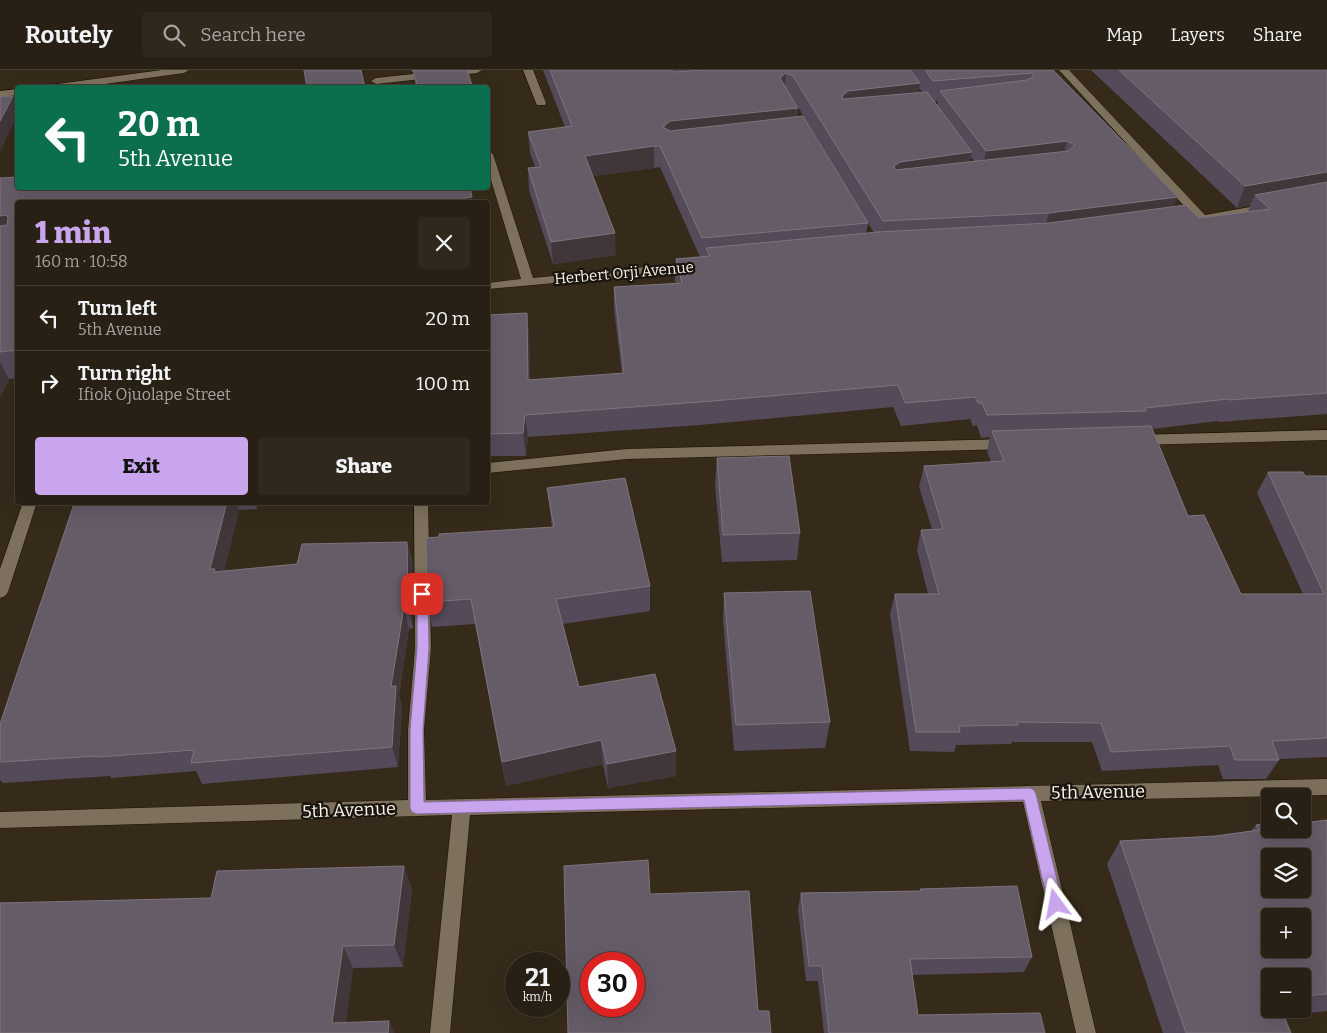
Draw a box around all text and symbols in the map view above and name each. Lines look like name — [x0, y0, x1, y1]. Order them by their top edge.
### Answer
search box — [142, 12, 492, 57]
text: Routely — [25, 21, 112, 49]
icon: search — [160, 21, 188, 49]
text: Search here — [200, 23, 306, 46]
text: Map — [1106, 24, 1142, 46]
text: Layers — [1170, 24, 1225, 46]
text: Share — [1253, 24, 1302, 46]
text: 20 m — [118, 103, 200, 145]
icon: left — [35, 105, 100, 170]
text: 5th Avenue — [118, 145, 233, 172]
text: 1 min — [35, 215, 111, 251]
button: close — [418, 217, 470, 269]
text: 160 m · 10:58 — [35, 252, 128, 271]
street label: Herbert Orji Avenue — [553, 258, 695, 288]
text: Turn left — [78, 297, 157, 320]
icon: left — [35, 304, 63, 332]
text: 20 m — [426, 307, 470, 330]
text: 5th Avenue — [78, 320, 162, 339]
text: Turn right — [78, 362, 171, 385]
icon: right — [35, 369, 63, 397]
text: 100 m — [416, 372, 470, 395]
text: Ifiok Ojuolape Street — [78, 385, 231, 404]
button: Exit — [35, 437, 248, 495]
button: Share — [258, 437, 470, 495]
pin — [401, 573, 443, 615]
icon: arrive — [408, 580, 436, 608]
street label: 5th Avenue — [1051, 780, 1145, 804]
map controls — [1261, 788, 1311, 1018]
button: search — [1261, 788, 1311, 838]
street label: 5th Avenue — [302, 797, 396, 823]
button: layers — [1261, 848, 1311, 898]
position arrow — [1029, 877, 1081, 929]
button: + — [1261, 908, 1311, 958]
speed limit sign: 30 — [580, 952, 645, 1017]
text: 21 — [525, 963, 550, 993]
button: − — [1261, 968, 1311, 1018]
text: km/h — [523, 990, 552, 1004]

